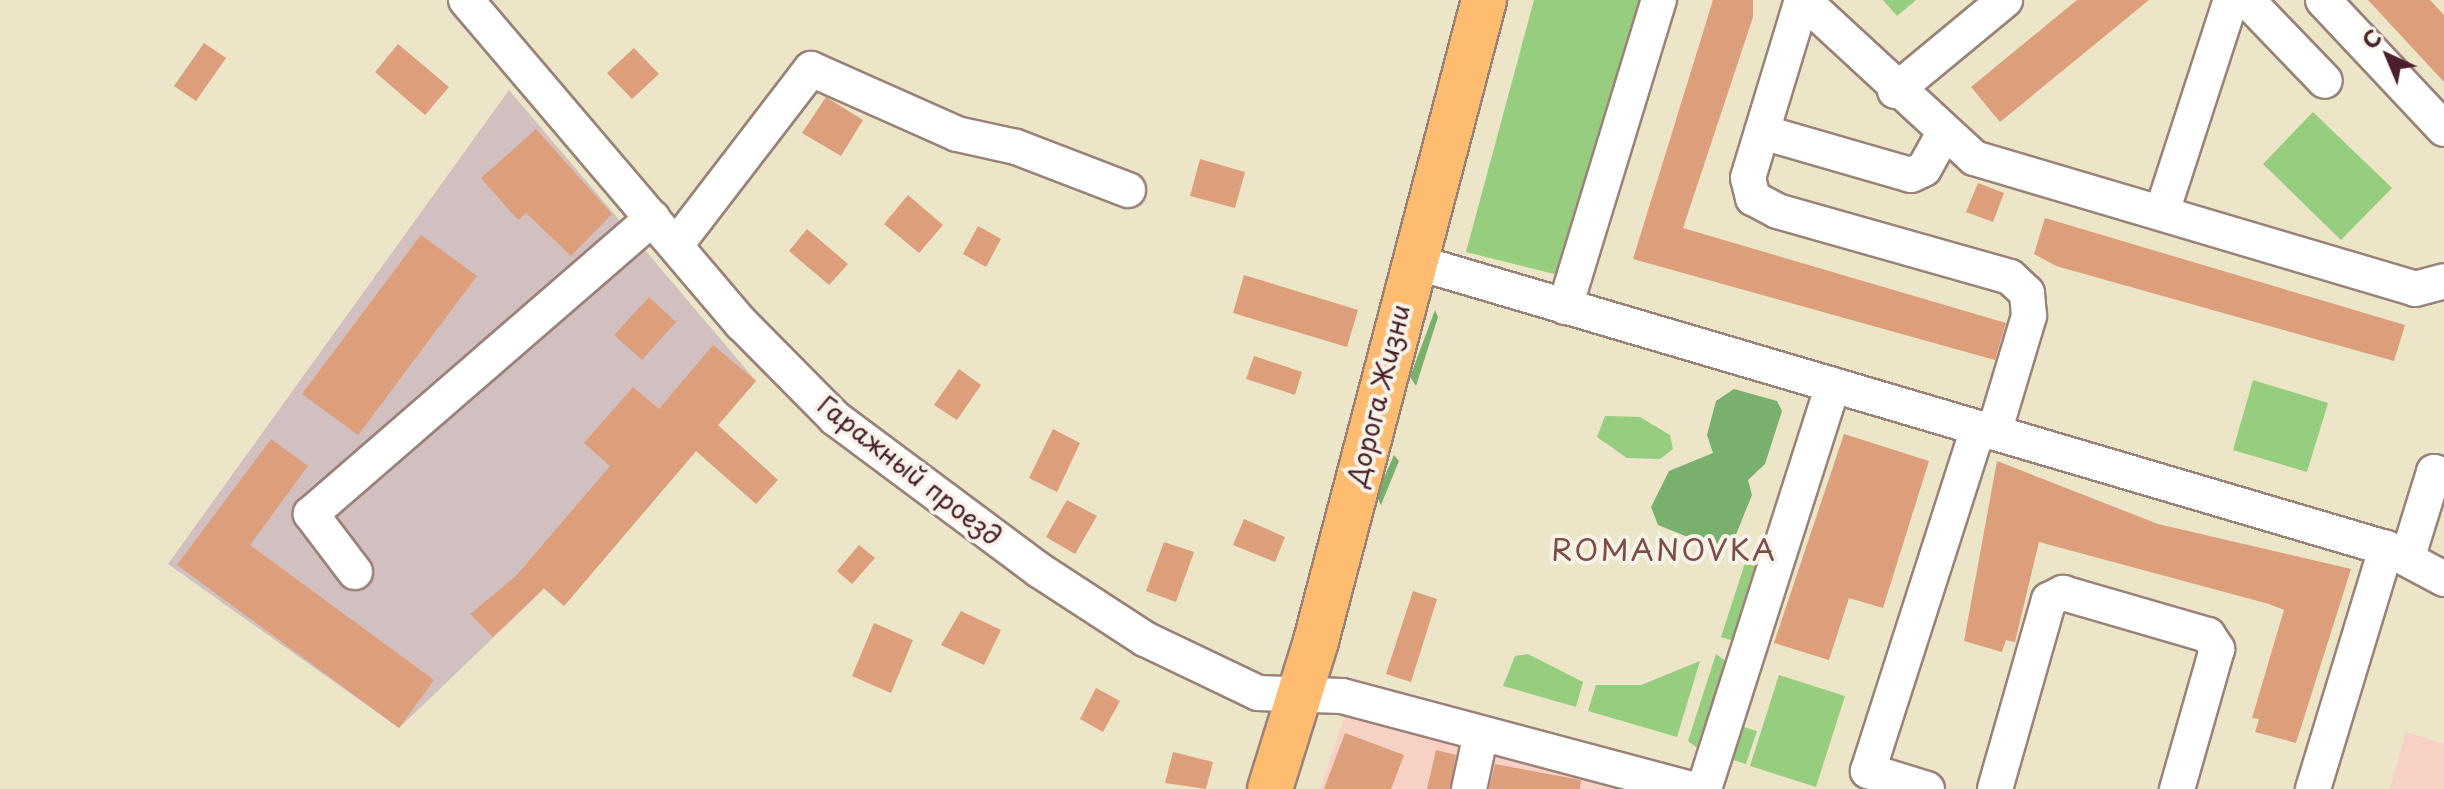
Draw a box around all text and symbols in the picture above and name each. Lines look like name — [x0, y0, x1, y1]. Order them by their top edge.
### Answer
north arrow — [2348, 16, 2428, 96]
text: С — [2354, 21, 2388, 56]
street label: Дорога Жизни — [1340, 300, 1416, 490]
street label: Гаражный проезд — [812, 389, 1008, 551]
district label: ROMANOVKA — [1552, 531, 1776, 567]

